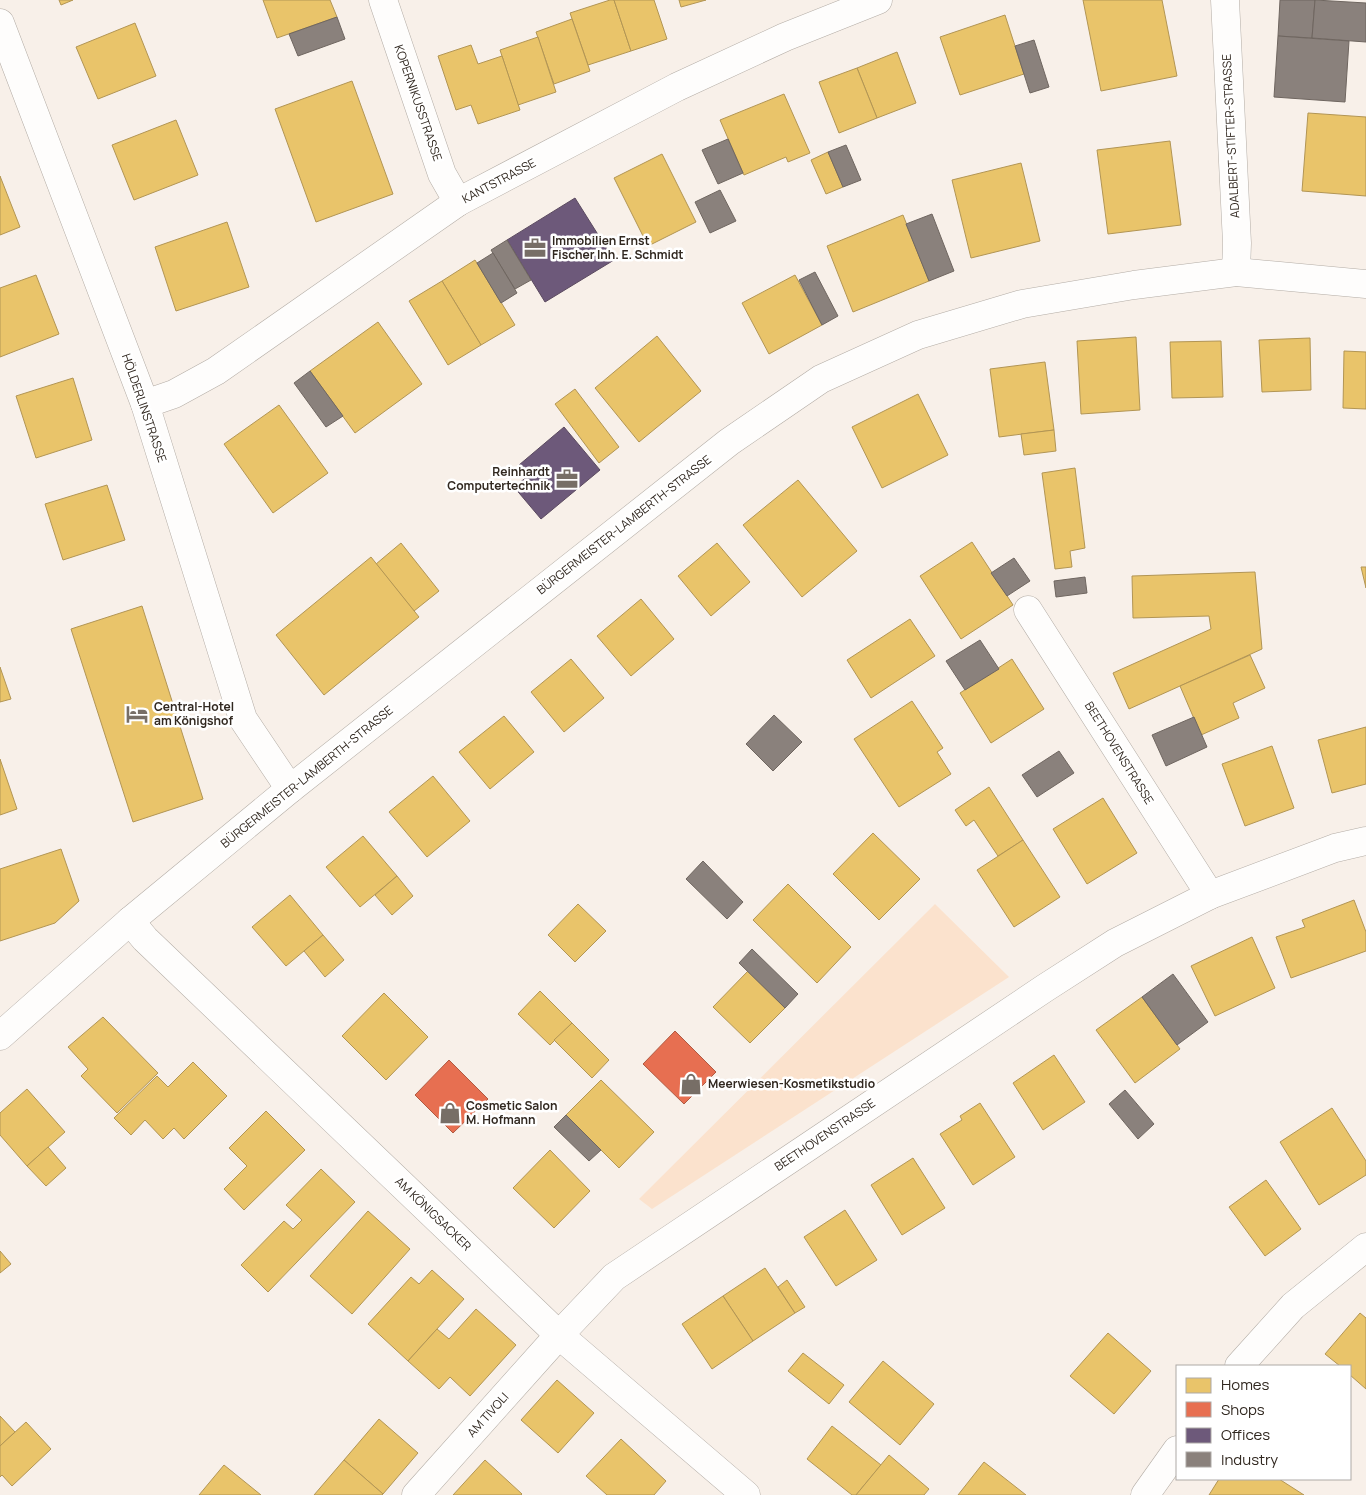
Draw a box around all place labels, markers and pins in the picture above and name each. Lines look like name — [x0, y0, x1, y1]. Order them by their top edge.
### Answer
place label: Immobilien Ernst Fischer Inh. E. Schmidt — [552, 232, 684, 263]
office icon: Immobilien Ernst Fischer Inh. E. Schmidt — [522, 235, 548, 261]
place label: Reinhardt Computertechnik — [447, 463, 551, 494]
office icon: Reinhardt Computertechnik — [554, 466, 580, 492]
place label: Central-Hotel am Königshof — [154, 698, 234, 729]
hotel icon: Central-Hotel am Königshof — [124, 701, 150, 727]
shop icon: Meerwiesen-Kosmetikstudio — [678, 1071, 704, 1097]
place label: Meerwiesen-Kosmetikstudio — [708, 1075, 875, 1092]
place label: Cosmetic Salon M. Hofmann — [466, 1097, 558, 1128]
shop icon: Cosmetic Salon M. Hofmann — [437, 1100, 463, 1126]

